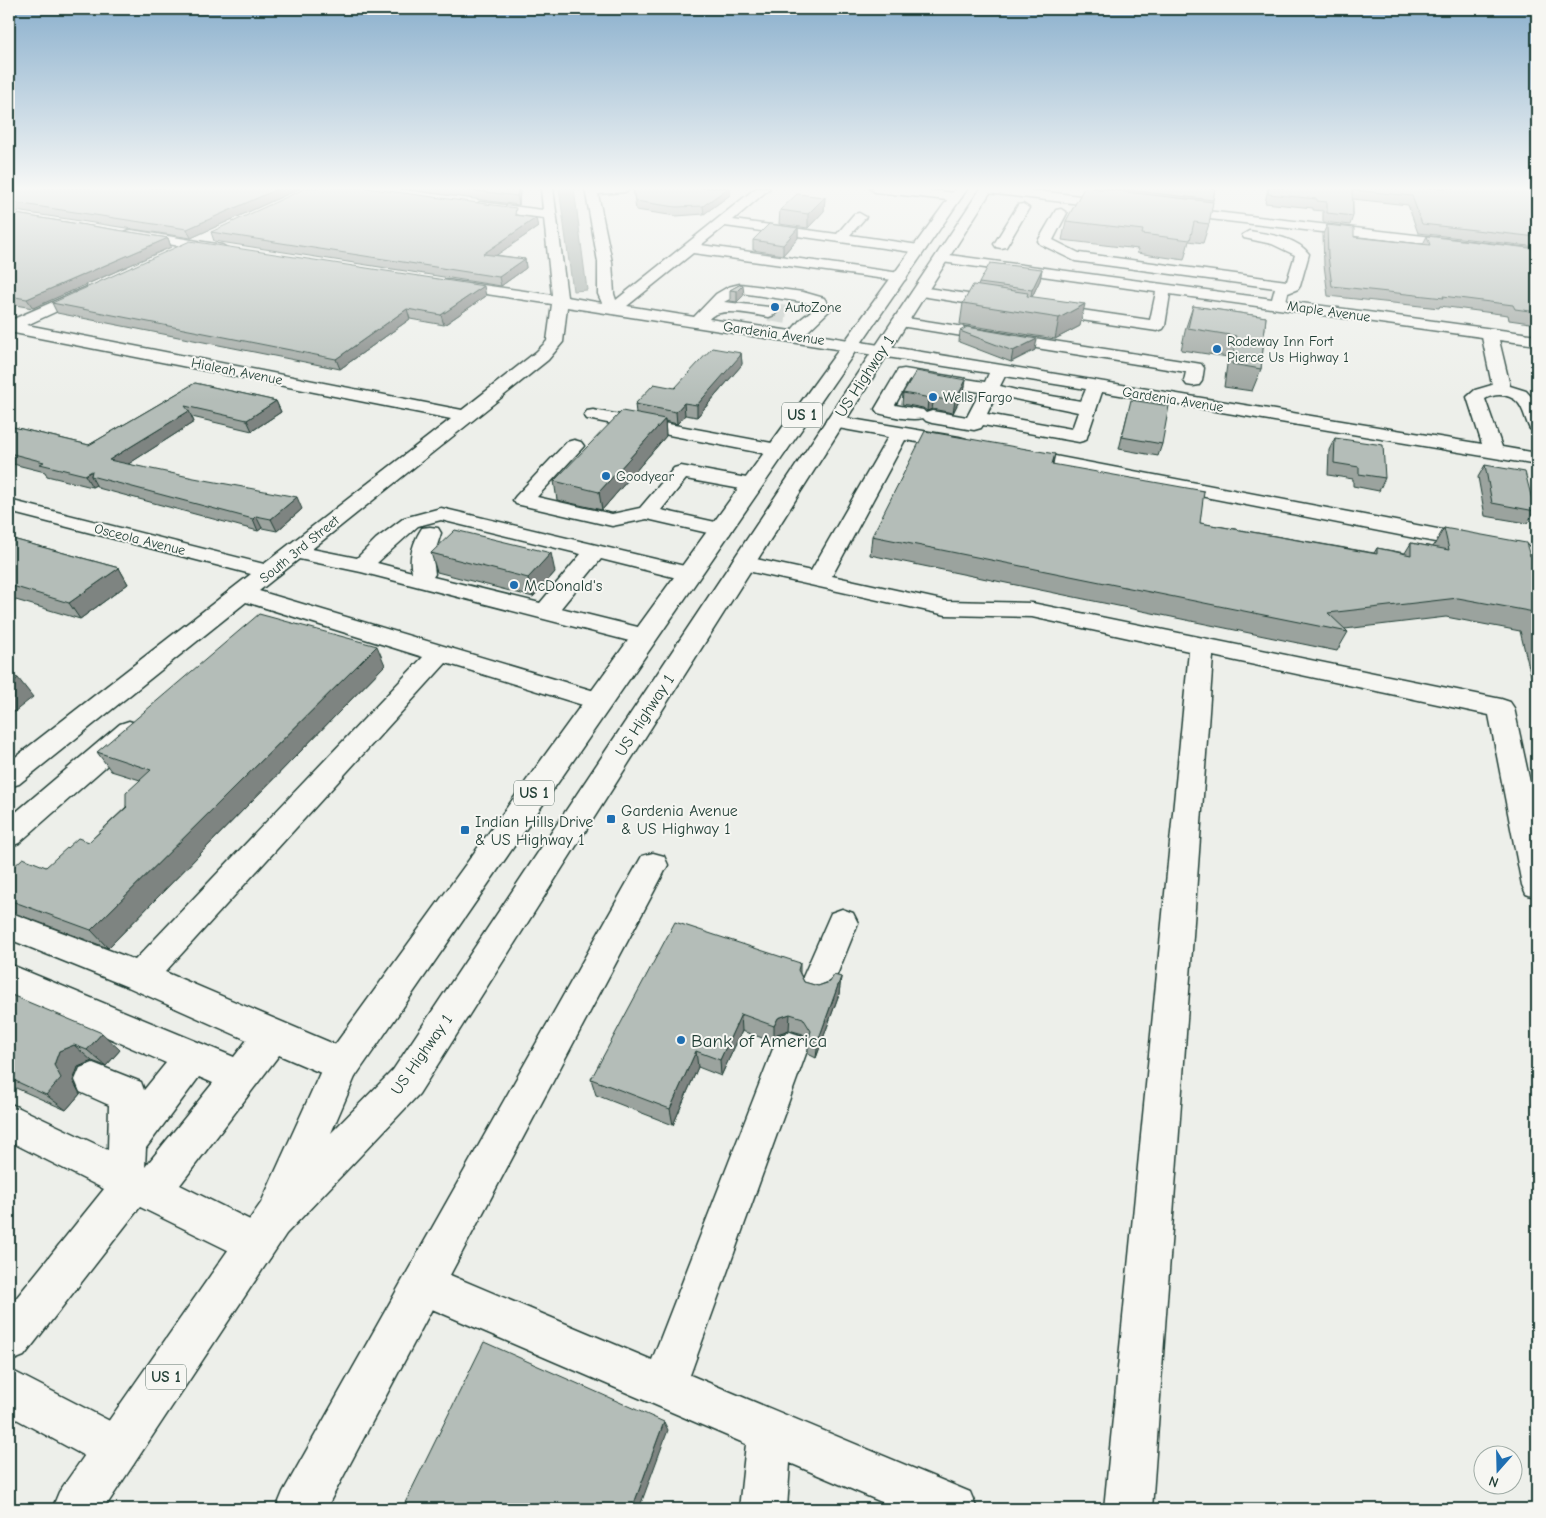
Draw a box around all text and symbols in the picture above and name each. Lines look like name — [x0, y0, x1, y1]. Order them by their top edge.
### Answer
street label: Maple Avenue — [1286, 297, 1372, 326]
place label: AutoZone — [785, 299, 842, 316]
marker: AutoZone — [769, 301, 781, 313]
street label: Gardenia Avenue — [722, 318, 826, 349]
street label: US Highway 1 — [832, 332, 898, 421]
place label: Rodeway Inn Fort Pierce Us Highway 1 — [1227, 333, 1349, 366]
marker: Rodeway Inn Fort Pierce Us Highway 1 — [1211, 343, 1223, 355]
street label: Hialeah Avenue — [190, 354, 284, 389]
street label: Gardenia Avenue — [1121, 383, 1225, 416]
place label: Wells Fargo — [943, 389, 1012, 406]
marker: Wells Fargo — [927, 391, 939, 403]
road number: US 1 — [782, 402, 822, 428]
place label: Goodyear — [616, 468, 675, 485]
marker: Goodyear — [600, 470, 612, 482]
street label: South 3rd Street — [256, 511, 343, 587]
street label: Osceola Avenue — [92, 520, 187, 559]
place label: McDonald's — [524, 577, 603, 595]
marker: McDonald's — [508, 579, 520, 591]
street label: US Highway 1 — [612, 671, 678, 760]
road number: US 1 — [514, 780, 554, 806]
place label: Gardenia Avenue & US Highway 1 — [621, 802, 738, 838]
place label: Indian Hills Drive & US Highway 1 — [475, 813, 593, 849]
marker: Gardenia Avenue & US Highway 1 — [605, 813, 617, 825]
marker: Indian Hills Drive & US Highway 1 — [459, 824, 471, 836]
street label: US Highway 1 — [388, 1011, 456, 1098]
place label: Bank of America — [691, 1030, 827, 1052]
marker: Bank of America — [675, 1034, 687, 1046]
road number: US 1 — [146, 1364, 186, 1390]
north arrow — [1474, 1446, 1524, 1496]
text: N — [1487, 1472, 1501, 1491]

